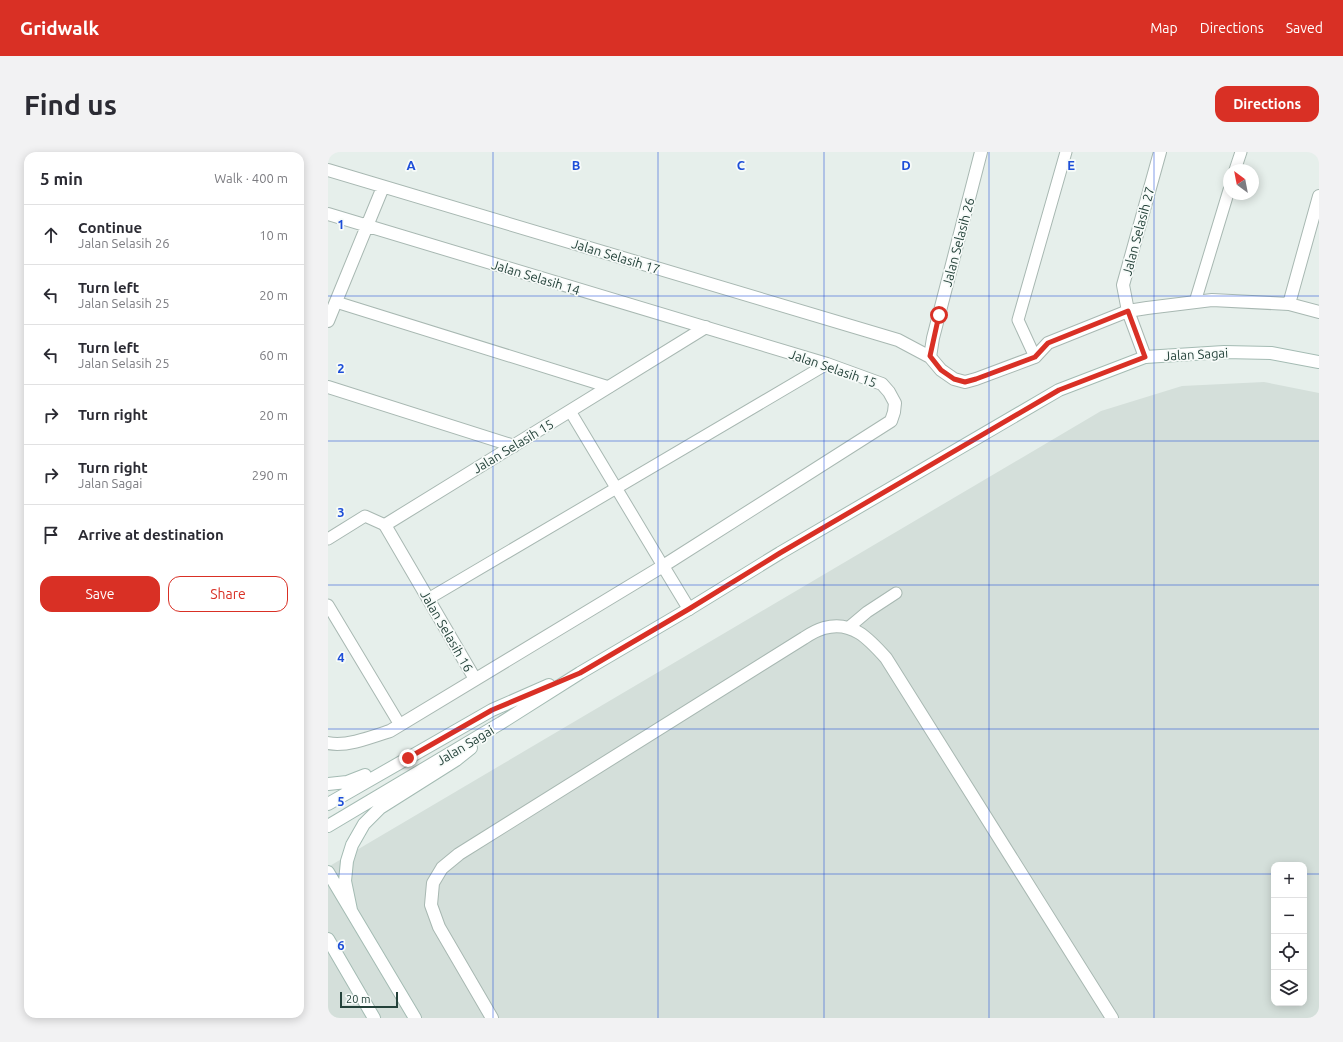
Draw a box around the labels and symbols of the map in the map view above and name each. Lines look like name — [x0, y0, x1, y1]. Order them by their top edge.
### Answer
text: A — [406, 158, 416, 172]
text: B — [572, 158, 581, 172]
text: C — [737, 158, 746, 172]
text: D — [901, 158, 911, 172]
text: E — [1067, 158, 1075, 172]
north arrow — [1223, 164, 1259, 200]
street label: Jalan Selasih 27 — [1119, 185, 1157, 277]
street label: Jalan Selasih 26 — [939, 196, 977, 288]
text: 1 — [337, 217, 345, 231]
street label: Jalan Selasih 17 — [570, 236, 662, 276]
street label: Jalan Selasih 14 — [490, 257, 582, 297]
route start — [930, 306, 948, 324]
street label: Jalan Sagai — [1163, 345, 1229, 363]
street label: Jalan Selasih 15 — [787, 346, 879, 390]
text: 2 — [337, 361, 345, 375]
street label: Jalan Selasih 15 — [470, 416, 556, 476]
text: 3 — [337, 505, 345, 519]
street label: Jalan Selasih 16 — [418, 588, 476, 674]
text: 4 — [337, 650, 345, 664]
street label: Jalan Sagai — [434, 722, 496, 768]
route end — [399, 749, 417, 767]
text: 5 — [337, 794, 345, 808]
text: 6 — [337, 938, 345, 952]
scale bar — [340, 990, 398, 1009]

